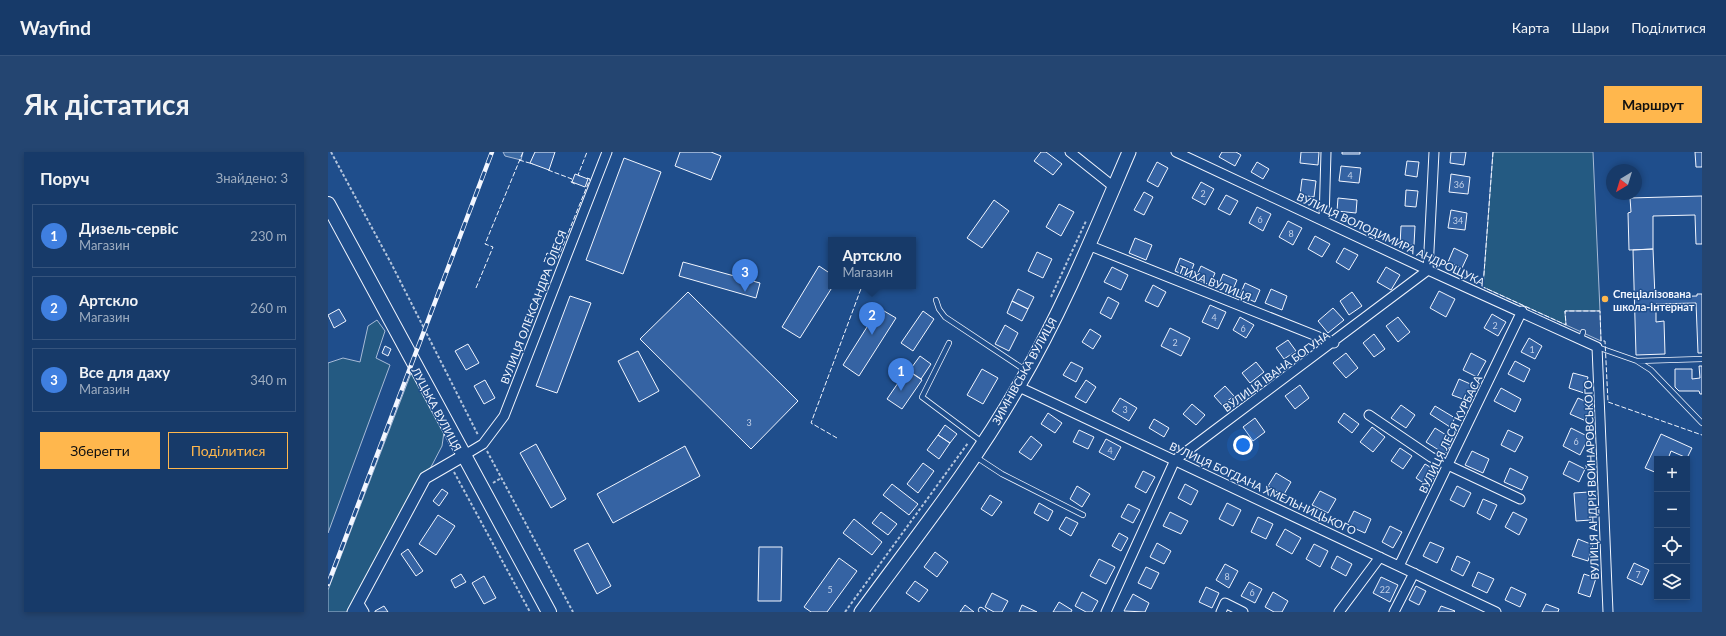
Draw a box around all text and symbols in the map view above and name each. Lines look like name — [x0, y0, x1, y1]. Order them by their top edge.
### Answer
text: Wayfind — [20, 16, 91, 39]
text: Карта — [1512, 19, 1550, 36]
text: Шари — [1572, 19, 1609, 36]
text: Поділитися — [1631, 19, 1706, 36]
button: Маршрут — [1604, 86, 1702, 123]
text: Як дістатися — [24, 87, 190, 121]
north arrow — [1606, 164, 1642, 200]
text: Поруч — [40, 168, 90, 189]
text: Знайдено: 3 — [216, 170, 288, 186]
house number: 4 — [1347, 170, 1353, 181]
house number: 36 — [1454, 179, 1464, 190]
house number: 2 — [1200, 188, 1206, 199]
street label: ВУЛИЦЯ ВОЛОДИМИРА АНДРОЩУКА — [1295, 190, 1488, 289]
house number: 6 — [1257, 214, 1263, 225]
house number: 34 — [1453, 215, 1463, 226]
text: Дизель-сервіс — [79, 219, 178, 237]
text: 1 — [50, 228, 58, 244]
text: 230 m — [250, 228, 287, 244]
street label: ВУЛИЦЯ ОЛЕКСАНДРА ОЛЕСЯ — [498, 228, 568, 386]
house number: 8 — [1288, 228, 1294, 239]
text: Магазин — [79, 237, 130, 253]
popup — [828, 237, 916, 289]
text: Артскло — [842, 246, 902, 264]
pin: 3 — [732, 259, 758, 292]
street label: ТИХА ВУЛИЦЯ — [1177, 262, 1253, 304]
text: Магазин — [842, 264, 893, 280]
place label: Спеціалізована школа-інтернат — [1613, 287, 1695, 313]
text: Артскло — [79, 291, 138, 309]
marker: Спеціалізована школа-інтернат — [1600, 294, 1610, 304]
text: 2 — [50, 300, 58, 316]
text: 260 m — [250, 300, 287, 316]
pin: 2 — [859, 302, 885, 335]
text: Магазин — [79, 309, 130, 325]
house number: 4 — [1211, 312, 1217, 323]
street label: ЗИМНІВСЬКА ВУЛИЦЯ — [989, 315, 1059, 427]
house number: 2 — [1492, 320, 1498, 331]
house number: 6 — [1240, 323, 1246, 334]
street label: ВУЛИЦЯ ІВАНА БОГУНА — [1220, 328, 1332, 414]
house number: 2 — [1172, 337, 1178, 348]
house number: 1 — [1529, 344, 1535, 355]
pin: 1 — [888, 358, 914, 391]
text: Все для даху — [79, 363, 170, 381]
street label: ЛУЦЬКА ВУЛИЦЯ — [409, 364, 465, 453]
text: 3 — [50, 372, 58, 388]
text: 340 m — [250, 372, 287, 388]
street label: ВУЛИЦЯ ЛЕСЯ КУРБАСА — [1416, 372, 1484, 495]
street label: ВУЛИЦЯ АНДРІЯ ВОЙНАРОВСЬКОГО — [1581, 380, 1601, 580]
text: Магазин — [79, 381, 130, 397]
house number: 3 — [1122, 404, 1128, 415]
house number: 3 — [746, 417, 752, 428]
button: Зберегти — [40, 432, 160, 469]
button: Поділитися — [168, 432, 288, 469]
your location — [1233, 435, 1253, 455]
house number: 6 — [1573, 436, 1579, 447]
street label: ВУЛИЦЯ БОГДАНА ХМЕЛЬНИЦЬКОГО — [1168, 439, 1359, 537]
house number: 4 — [1107, 445, 1113, 456]
map controls — [1654, 456, 1690, 600]
button: + — [1654, 456, 1690, 492]
button: − — [1654, 492, 1690, 528]
button: locate — [1654, 528, 1690, 564]
button: layers — [1654, 564, 1690, 600]
house number: 7 — [1635, 569, 1641, 580]
house number: 8 — [1224, 571, 1230, 582]
house number: 5 — [827, 584, 833, 595]
house number: 22 — [1380, 584, 1390, 595]
house number: 6 — [1249, 587, 1255, 598]

